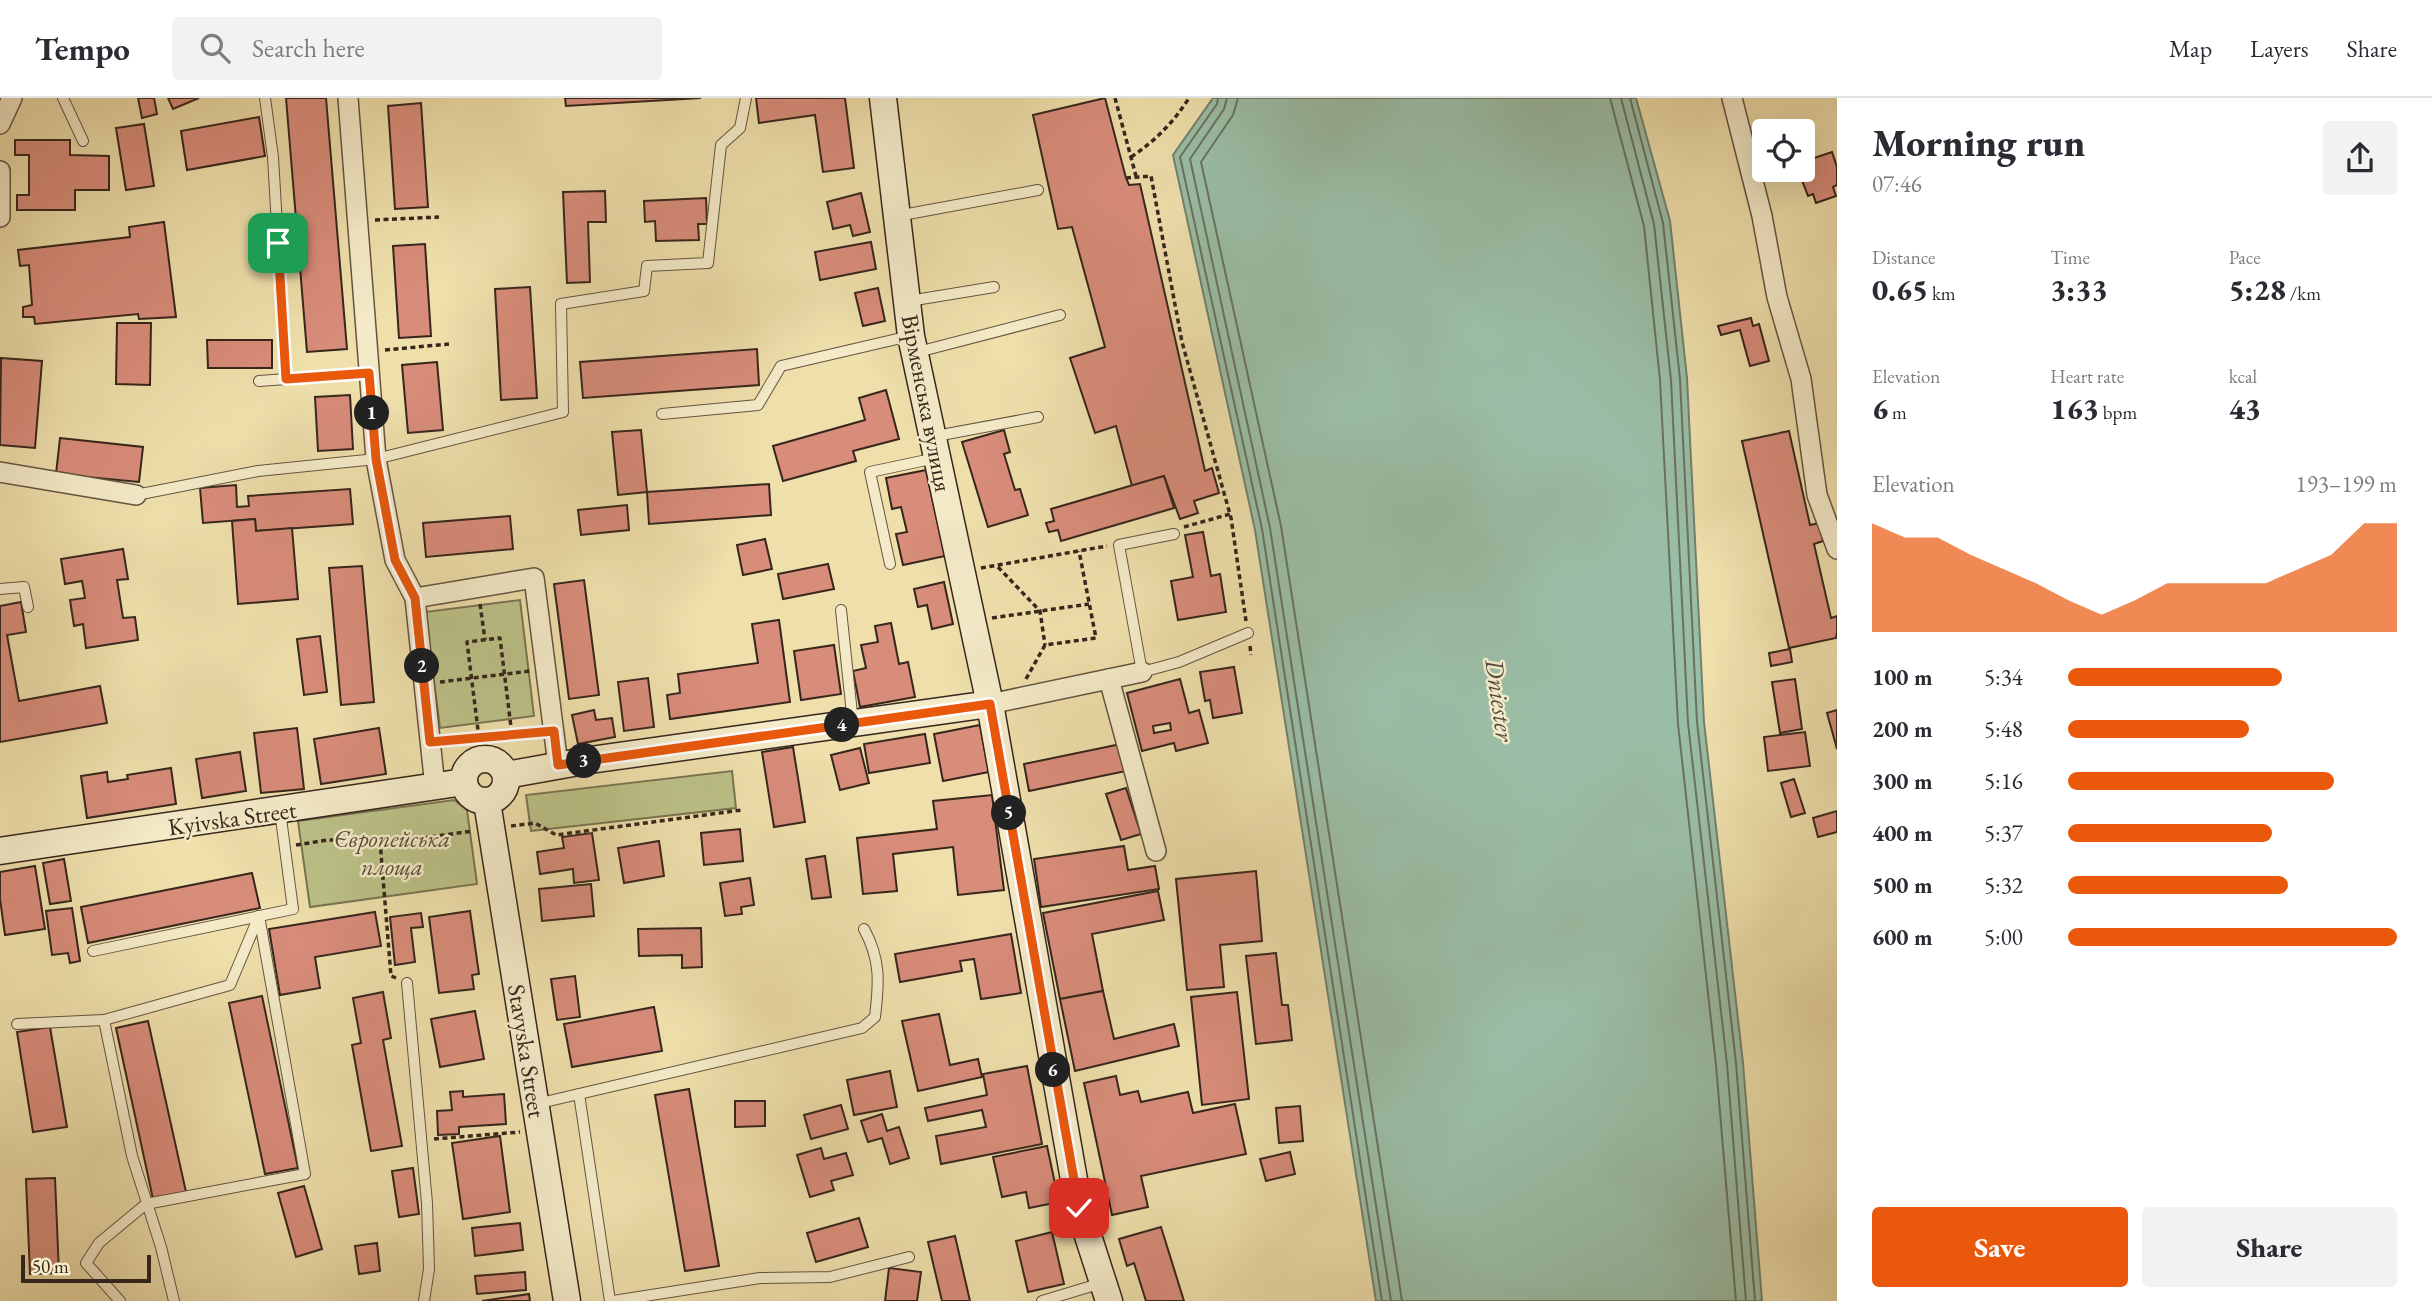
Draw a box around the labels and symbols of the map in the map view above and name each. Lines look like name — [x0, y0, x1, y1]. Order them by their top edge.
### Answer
pin — [248, 213, 308, 273]
street label: Вірменська вулиця — [895, 312, 959, 495]
pin: 1 — [354, 396, 390, 430]
pin: 2 — [404, 648, 440, 684]
water label: Dniester — [1477, 656, 1523, 744]
pin: 4 — [824, 708, 860, 742]
pin: 3 — [566, 744, 602, 778]
street label: Kyivska Street — [166, 794, 299, 842]
pin: 5 — [992, 796, 1026, 830]
park label: Європейська площа — [334, 823, 450, 882]
street label: Stavyska Street — [501, 982, 553, 1121]
pin: 6 — [1036, 1052, 1070, 1088]
pin — [1049, 1178, 1109, 1238]
scale bar — [21, 1252, 150, 1284]

